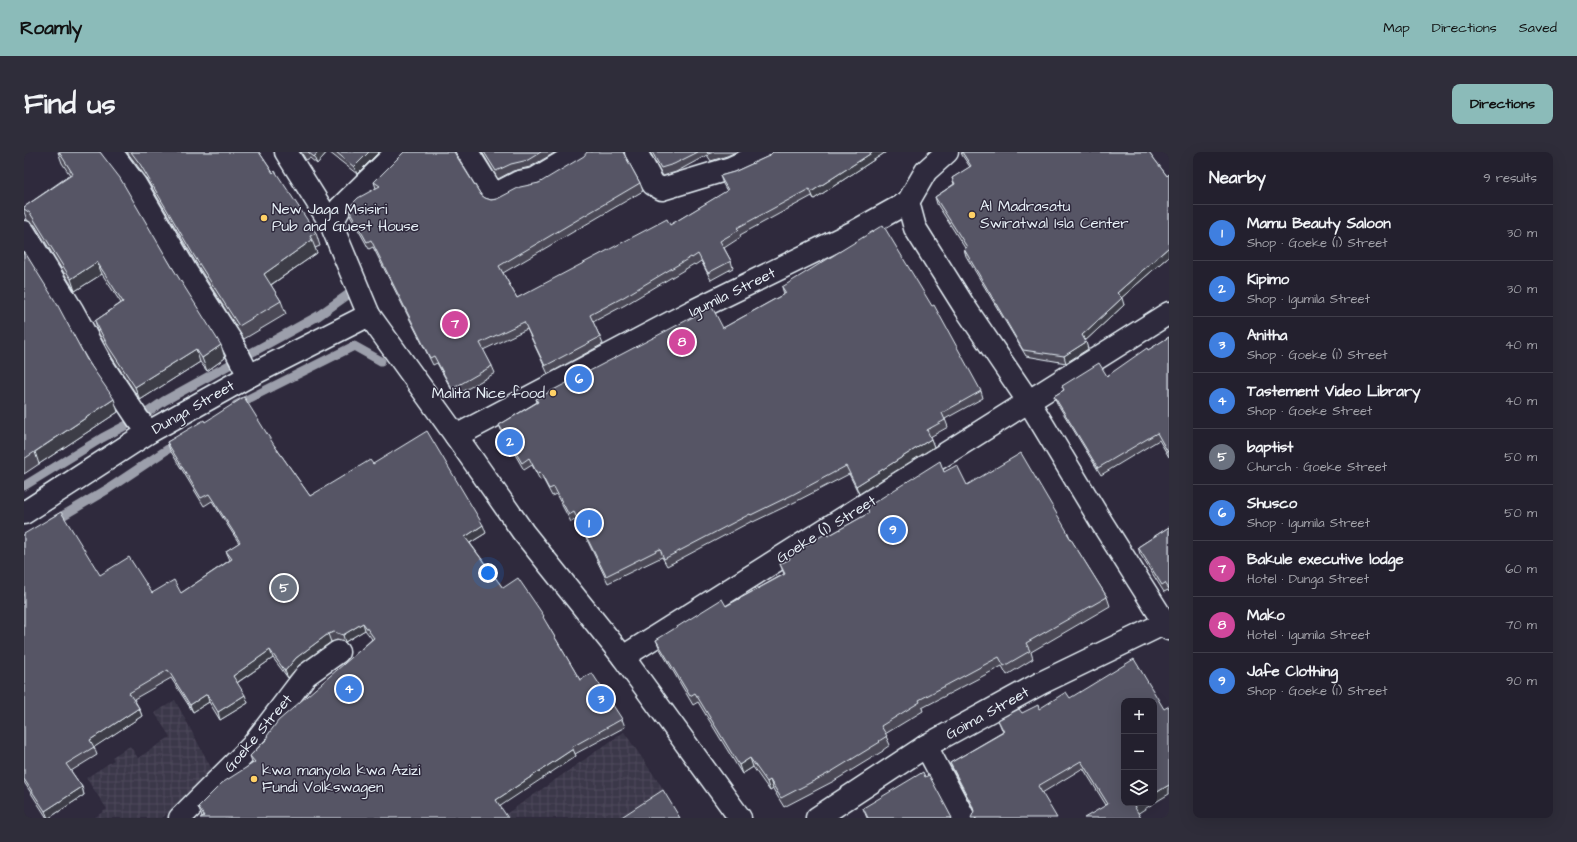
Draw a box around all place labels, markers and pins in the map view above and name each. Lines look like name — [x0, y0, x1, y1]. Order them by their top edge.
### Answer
place label: Al Madrasatu Swiratwal Isla Center — [980, 196, 1129, 234]
place label: New Jaga Msisiri Pub and Guest House — [272, 199, 419, 237]
marker: Al Madrasatu Swiratwal Isla Center — [967, 210, 977, 220]
marker: New Jaga Msisiri Pub and Guest House — [259, 213, 269, 223]
pin: 7 — [442, 309, 468, 339]
pin: 8 — [669, 327, 695, 357]
pin: 6 — [566, 364, 592, 394]
place label: Malita Nice food — [432, 383, 545, 404]
marker: Malita Nice food — [548, 388, 558, 398]
pin: 2 — [497, 427, 523, 457]
pin: 1 — [576, 508, 602, 538]
pin: 9 — [880, 515, 906, 545]
pin: 5 — [271, 573, 297, 603]
pin: 4 — [336, 674, 362, 704]
pin: 3 — [588, 684, 614, 714]
place label: kwa manyola kwa Azizi Fundi Volkswagen — [262, 760, 421, 799]
marker: kwa manyola kwa Azizi Fundi Volkswagen — [249, 774, 259, 784]

